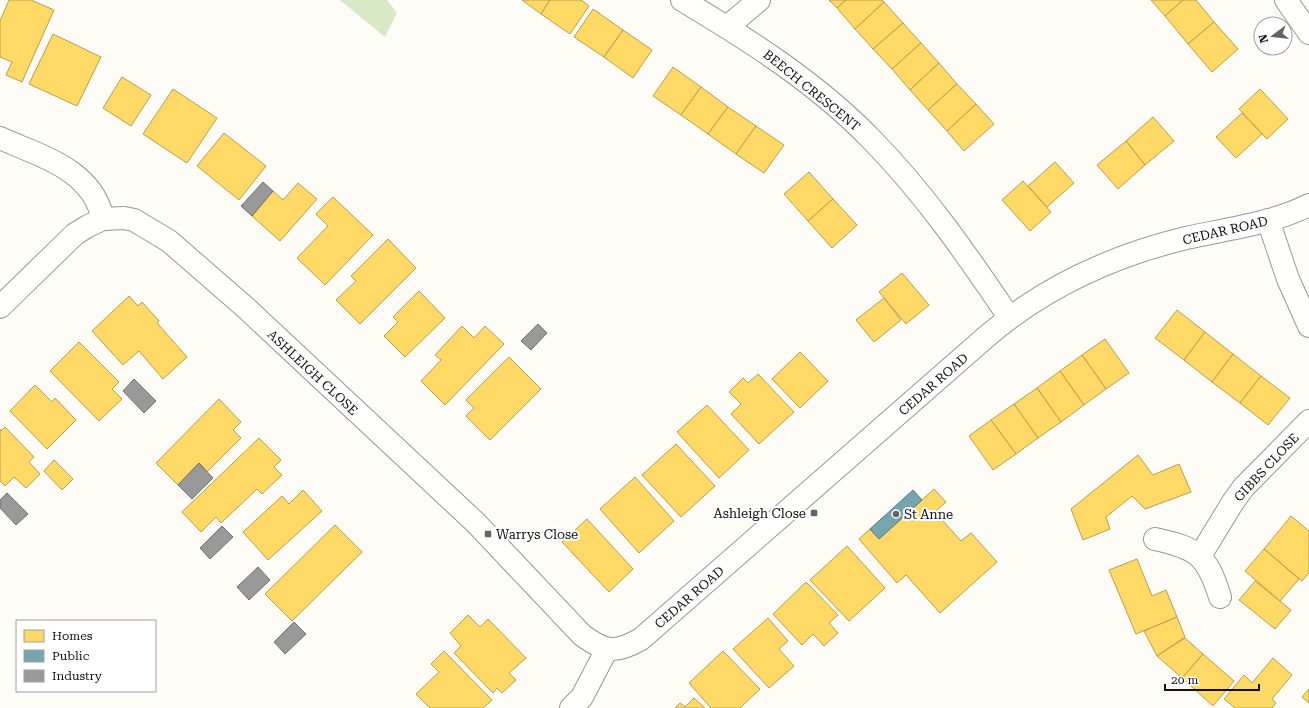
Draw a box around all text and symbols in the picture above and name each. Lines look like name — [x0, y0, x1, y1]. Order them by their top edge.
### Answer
north arrow — [1253, 16, 1293, 56]
text: N — [1256, 32, 1271, 44]
street label: BEECH CRESCENT — [760, 47, 863, 134]
street label: CEDAR ROAD — [1181, 213, 1269, 248]
street label: ASHLEIGH CLOSE — [264, 327, 361, 418]
street label: CEDAR ROAD — [896, 350, 971, 419]
street label: GIBBS CLOSE — [1231, 430, 1302, 505]
place label: Ashleigh Close — [713, 506, 806, 521]
place label: St Anne — [904, 507, 953, 522]
marker: Ashleigh Close — [809, 508, 819, 518]
marker: St Anne — [891, 509, 901, 519]
place label: Warrys Close — [496, 527, 578, 542]
marker: Warrys Close — [483, 529, 493, 539]
street label: CEDAR ROAD — [652, 563, 727, 632]
legend — [16, 620, 156, 692]
text: Homes — [52, 629, 93, 643]
text: Public — [52, 649, 90, 663]
scale bar — [1165, 666, 1259, 692]
text: Industry — [52, 669, 103, 683]
text: 20 m — [1171, 673, 1198, 687]

